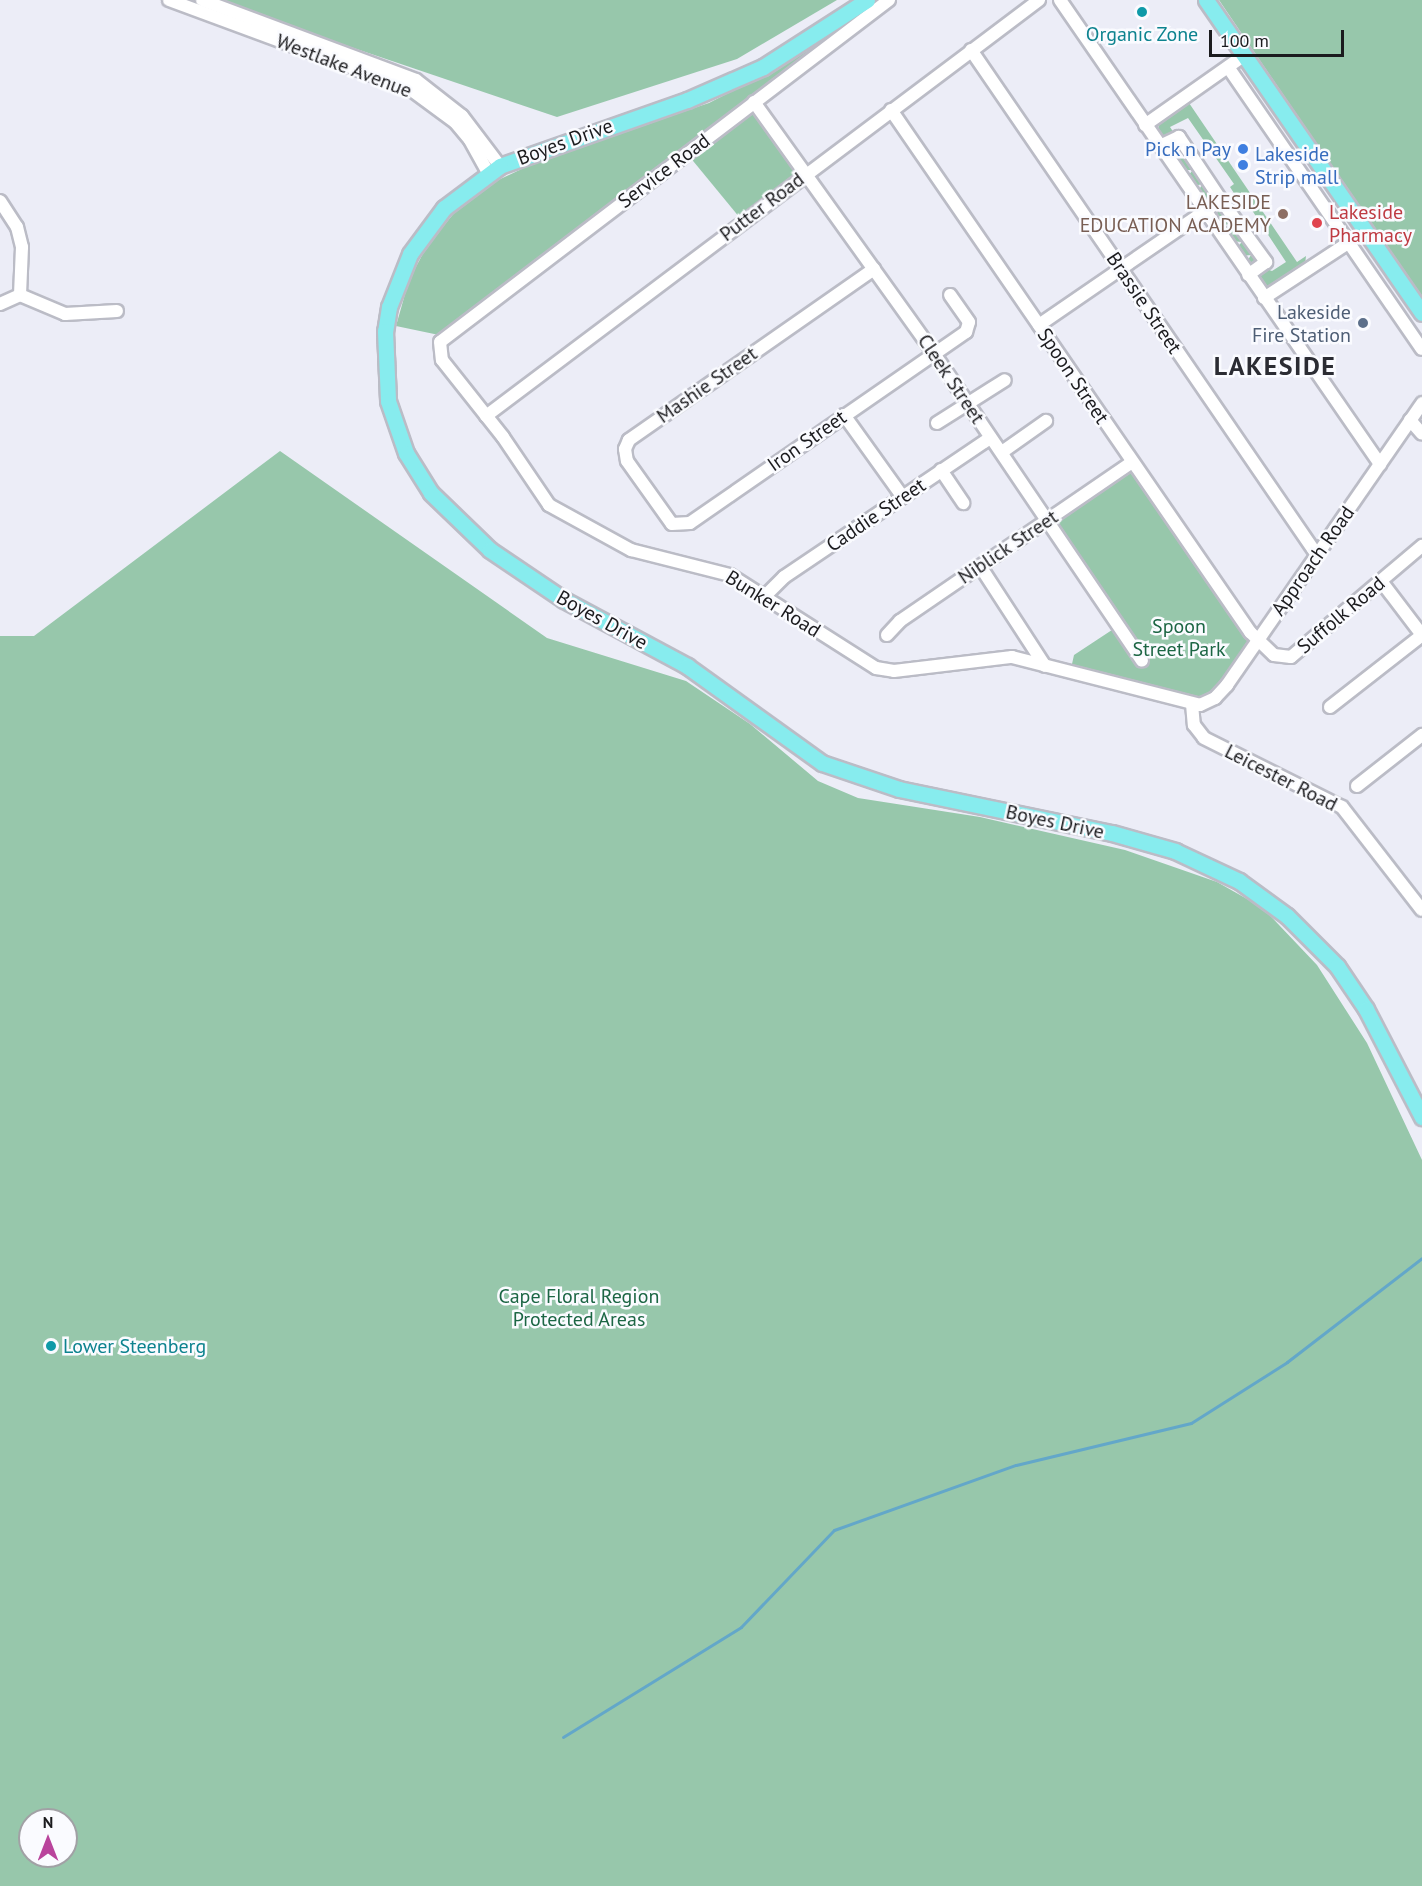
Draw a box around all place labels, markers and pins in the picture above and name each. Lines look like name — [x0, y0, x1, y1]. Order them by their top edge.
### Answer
marker: Organic Zone — [1135, 5, 1149, 19]
place label: Organic Zone — [1085, 22, 1199, 46]
place label: Pick n Pay — [1145, 137, 1231, 161]
marker: Pick n Pay — [1236, 142, 1250, 156]
place label: Lakeside Strip mall — [1255, 142, 1339, 189]
marker: Lakeside Strip mall — [1236, 158, 1250, 172]
place label: LAKESIDE EDUCATION ACADEMY — [1079, 190, 1271, 237]
place label: Lakeside Pharmacy — [1329, 200, 1412, 247]
marker: LAKESIDE EDUCATION ACADEMY — [1276, 207, 1290, 221]
marker: Lakeside Pharmacy — [1310, 216, 1324, 230]
place label: Lakeside Fire Station — [1252, 300, 1351, 347]
marker: Lakeside Fire Station — [1356, 316, 1370, 330]
place label: Lower Steenberg — [63, 1334, 206, 1358]
marker: Lower Steenberg — [44, 1339, 58, 1353]

